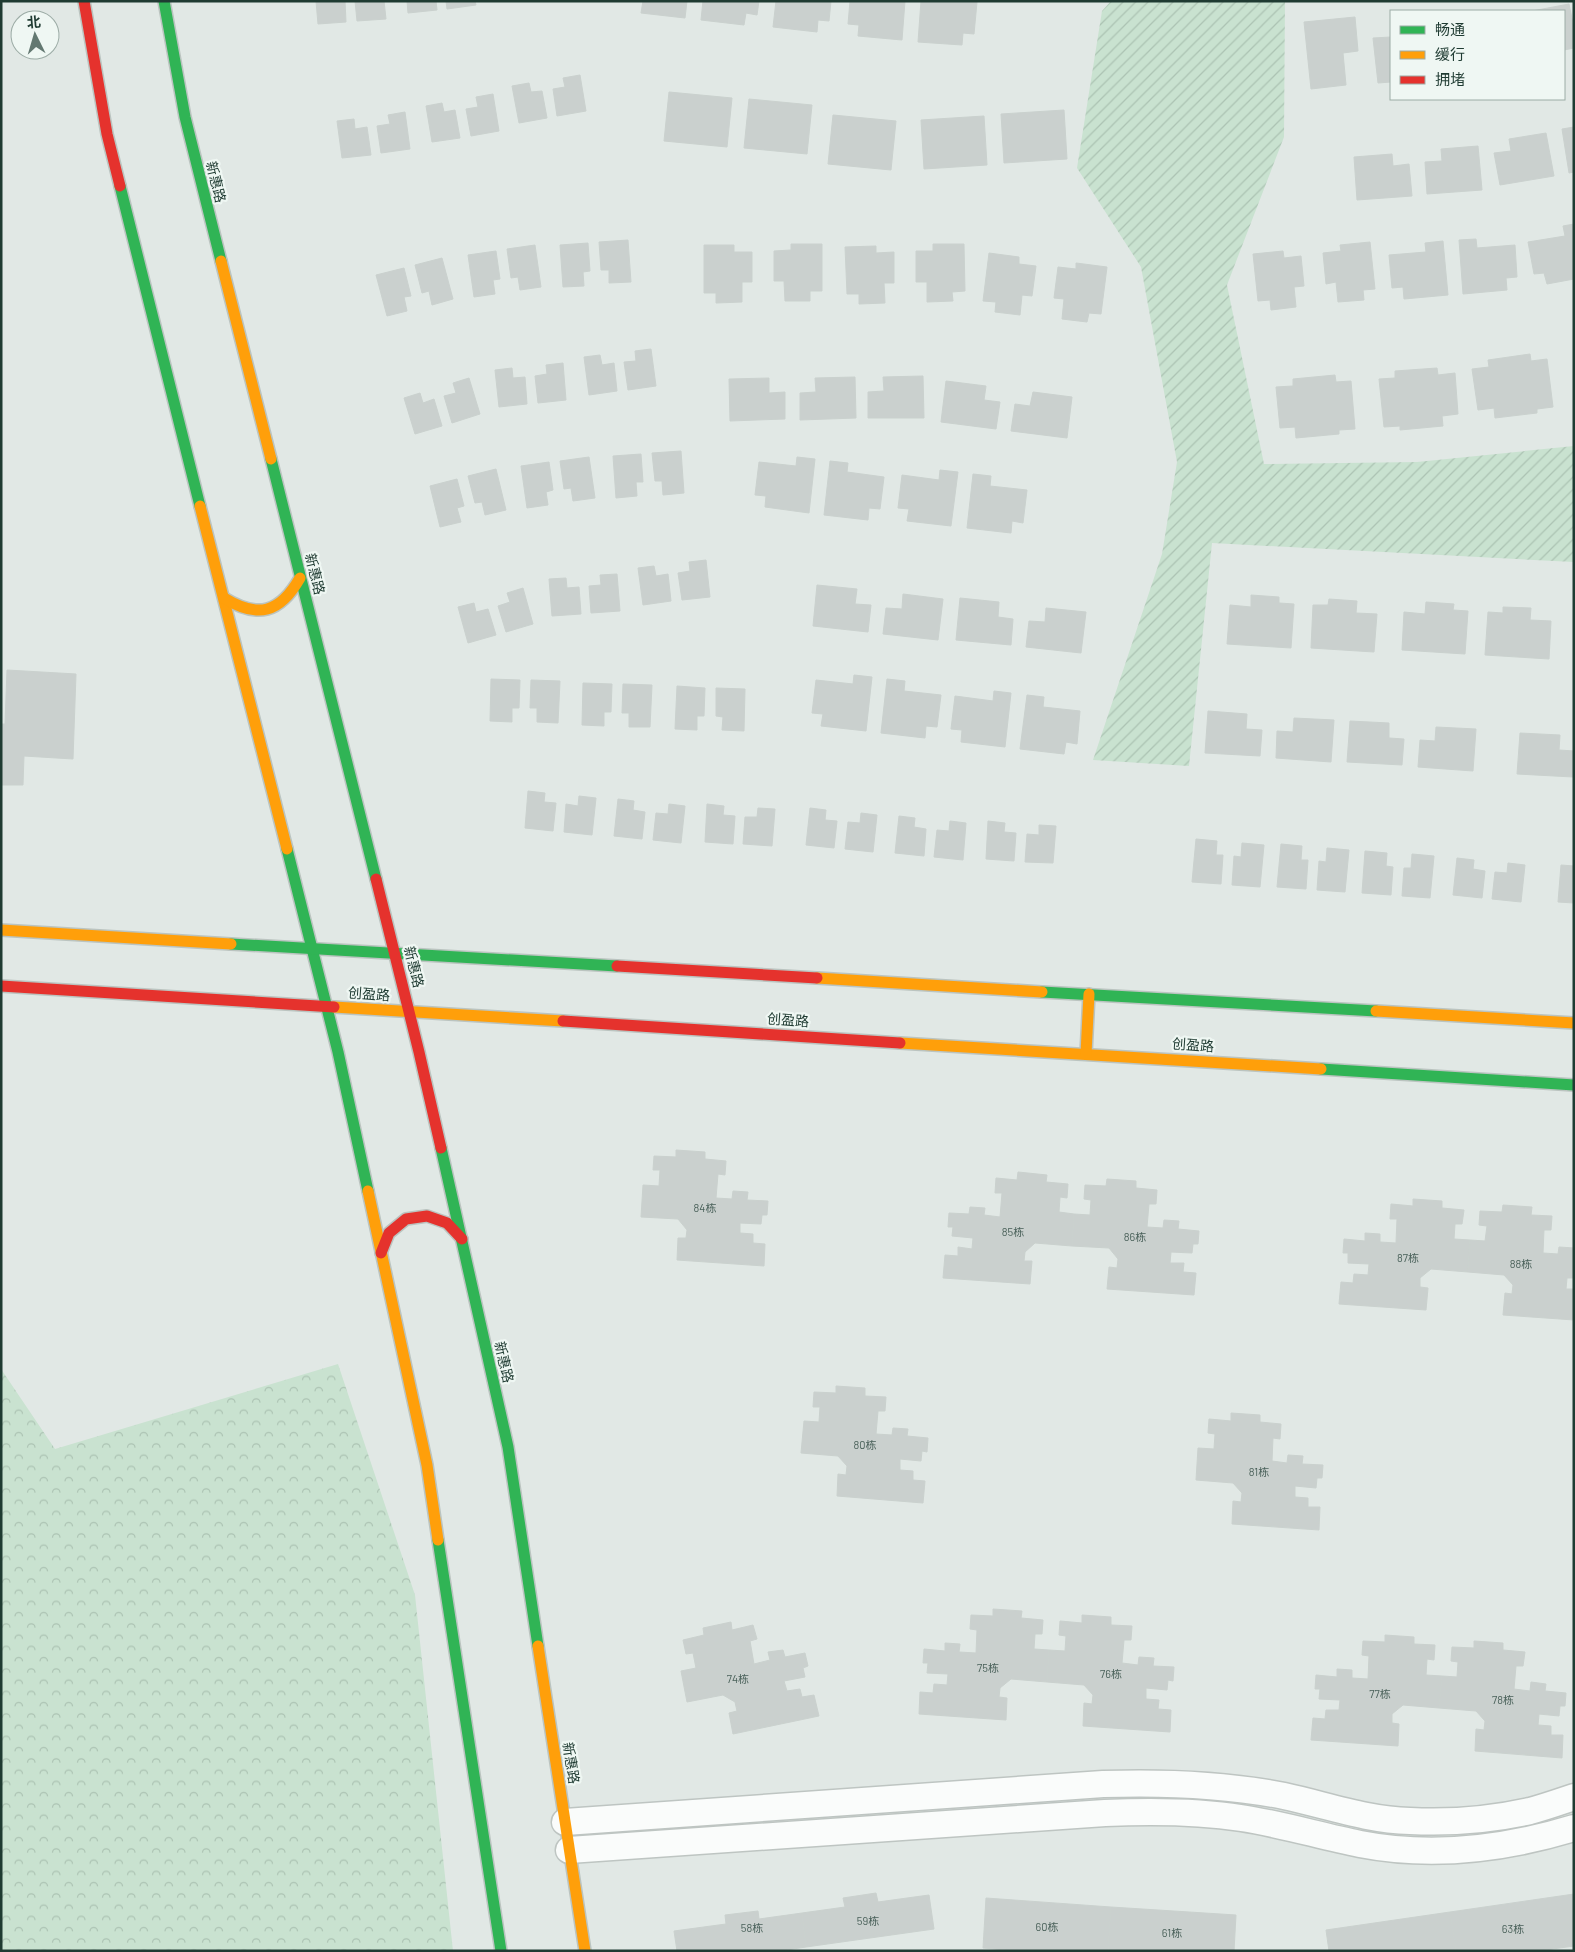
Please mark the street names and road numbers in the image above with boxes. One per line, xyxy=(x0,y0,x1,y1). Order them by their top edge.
street label: 新惠路 xyxy=(203,159,230,204)
street label: 新惠路 xyxy=(302,551,329,596)
street label: 新惠路 xyxy=(401,944,428,989)
street label: 创盈路 xyxy=(347,984,391,1003)
street label: 创盈路 xyxy=(766,1010,810,1029)
street label: 创盈路 xyxy=(1171,1035,1215,1054)
street label: 新惠路 xyxy=(491,1340,517,1384)
street label: 新惠路 xyxy=(560,1741,583,1785)

